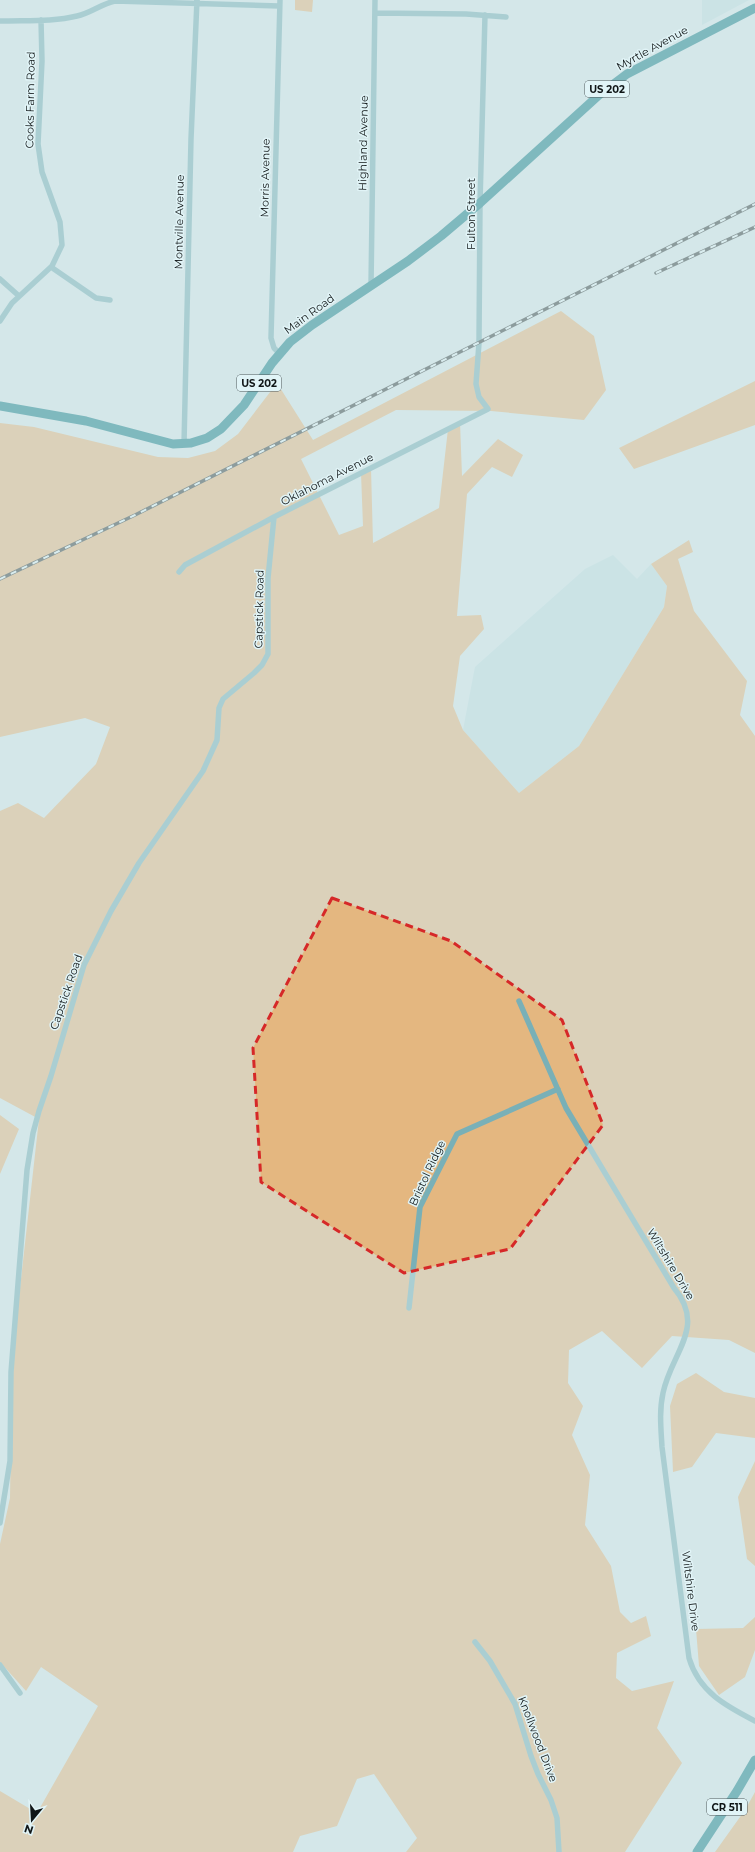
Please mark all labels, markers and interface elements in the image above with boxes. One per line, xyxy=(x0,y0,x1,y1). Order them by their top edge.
street label: Myrtle Avenue xyxy=(614,22,690,73)
street label: Cooks Farm Road xyxy=(22,51,38,149)
road number: US 202 xyxy=(585,81,629,97)
street label: Highland Avenue xyxy=(355,95,371,191)
street label: Morris Avenue xyxy=(257,138,273,218)
street label: Montville Avenue xyxy=(171,174,187,270)
street label: Fulton Street xyxy=(464,178,478,250)
street label: Main Road xyxy=(281,291,337,337)
road number: US 202 xyxy=(237,375,281,391)
street label: Oklahoma Avenue xyxy=(278,449,376,508)
street label: Capstick Road xyxy=(251,569,267,649)
street label: Capstick Road xyxy=(47,952,85,1032)
street label: Bristol Ridge xyxy=(406,1138,448,1208)
street label: Wiltshire Drive xyxy=(644,1226,698,1302)
street label: Wiltshire Drive xyxy=(679,1550,703,1632)
street label: Knollwood Drive xyxy=(515,1694,561,1784)
road number: CR 511 xyxy=(707,1799,747,1815)
north arrow xyxy=(12,1800,52,1840)
text: N xyxy=(23,1821,35,1838)

